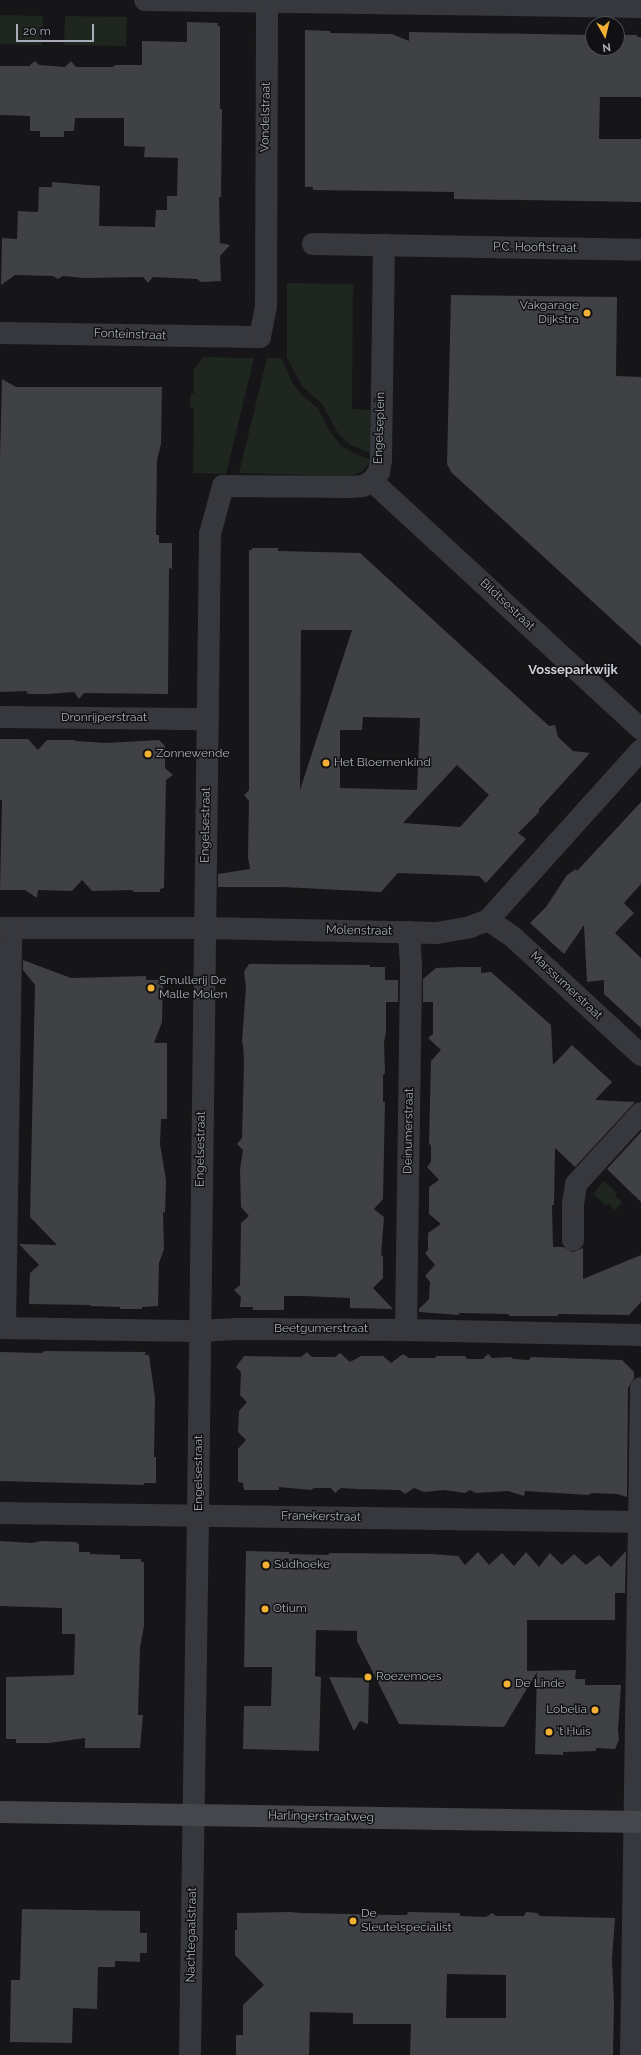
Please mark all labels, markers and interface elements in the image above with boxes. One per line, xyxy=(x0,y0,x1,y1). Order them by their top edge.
scale bar xyxy=(18,16,96,42)
north arrow xyxy=(585,16,625,56)
text: 20 m xyxy=(23,24,51,38)
text: N xyxy=(602,40,612,54)
street label: Vondelstraat xyxy=(258,82,274,152)
street label: P.C. Hooftstraat xyxy=(493,240,577,256)
place label: Vakgarage Dijkstra xyxy=(520,299,579,327)
marker: Vakgarage Dijkstra xyxy=(582,308,592,318)
street label: Fonteinstraat xyxy=(94,327,166,343)
street label: Engelseplein xyxy=(372,392,388,464)
street label: Bildtsestraat xyxy=(477,576,537,634)
district label: Vosseparkwijk xyxy=(528,662,618,678)
street label: Dronrijperstraat xyxy=(61,711,147,725)
place label: Zonnewende xyxy=(156,747,229,761)
marker: Zonnewende xyxy=(143,749,153,759)
place label: Het Bloemenkind xyxy=(334,756,431,770)
marker: Het Bloemenkind xyxy=(321,758,331,768)
street label: Engelsestraat xyxy=(198,787,214,863)
street label: Molenstraat xyxy=(326,923,392,939)
street label: Marssumerstraat xyxy=(527,949,605,1023)
place label: Smullerij De Malle Molen xyxy=(159,974,228,1002)
marker: Smullerij De Malle Molen xyxy=(146,983,156,993)
street label: Deinumerstraat xyxy=(401,1088,417,1174)
street label: Engelsestraat xyxy=(193,1111,209,1187)
street label: Beetgumerstraat xyxy=(274,1322,368,1336)
street label: Engelsestraat xyxy=(192,1435,206,1511)
street label: Franekerstraat xyxy=(281,1509,361,1525)
place label: Súdhoeke xyxy=(274,1558,330,1572)
marker: Súdhoeke xyxy=(261,1560,271,1570)
place label: Otium xyxy=(273,1602,307,1616)
marker: Otium xyxy=(260,1604,270,1614)
place label: Roezemoes xyxy=(376,1670,442,1684)
marker: Roezemoes xyxy=(363,1672,373,1682)
place label: De Linde xyxy=(515,1677,565,1691)
marker: De Linde xyxy=(502,1679,512,1689)
place label: Lobelia xyxy=(546,1703,587,1717)
marker: Lobelia xyxy=(590,1705,600,1715)
place label: 't Huis xyxy=(557,1725,591,1739)
marker: 't Huis xyxy=(544,1727,554,1737)
street label: Harlingerstraatweg xyxy=(268,1809,374,1825)
street label: Nachtegaalstraat xyxy=(184,1887,200,1983)
place label: De Sleutelspecialist xyxy=(361,1907,452,1935)
marker: De Sleutelspecialist xyxy=(348,1916,358,1926)

